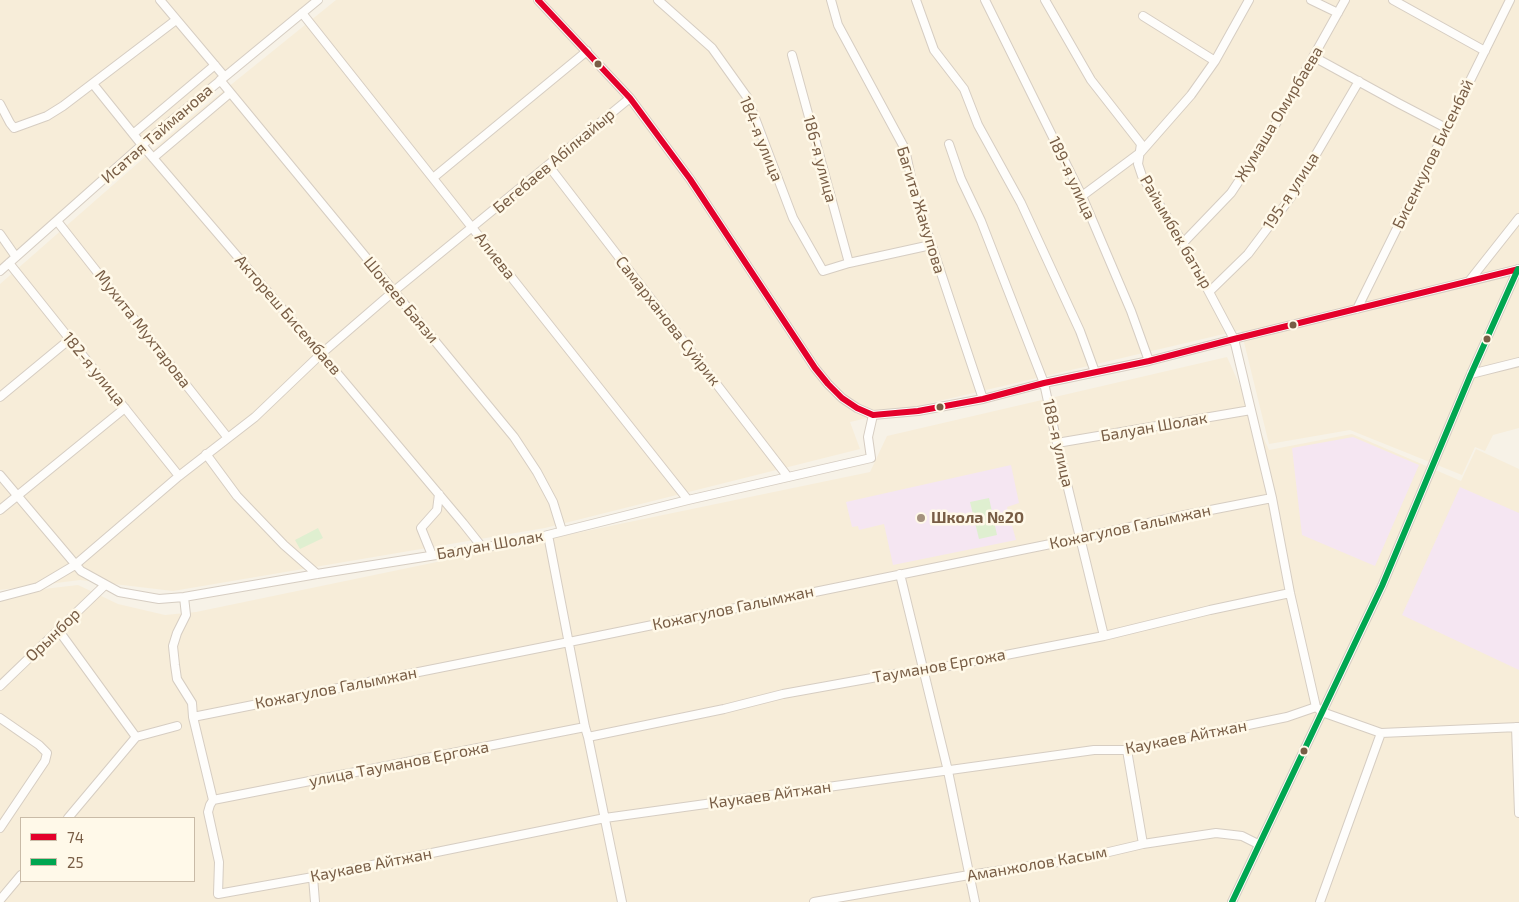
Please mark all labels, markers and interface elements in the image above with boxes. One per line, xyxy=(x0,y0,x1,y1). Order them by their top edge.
street label: Жумаша Омирбаева xyxy=(1231,43,1327,185)
unlabelled marker xyxy=(593,59,603,69)
street label: Бисенкулов Бисенбай xyxy=(1388,76,1478,232)
street label: Исатая Тайманова xyxy=(97,80,217,188)
street label: 184-я улица xyxy=(735,94,787,184)
street label: Бегебаев Абілкайыр xyxy=(489,104,619,218)
street label: 186-я улица xyxy=(799,113,841,205)
street label: 189-я улица xyxy=(1044,133,1100,223)
street label: Багита Жакупова xyxy=(893,144,949,276)
street label: 195-я улица xyxy=(1259,149,1323,233)
street label: Райымбек батыр xyxy=(1136,172,1216,292)
street label: Алиева xyxy=(471,229,519,283)
street label: Актореш Бисембаев xyxy=(231,251,345,379)
street label: Самарханова Суйрик xyxy=(611,252,725,390)
street label: Шокеев Баязи xyxy=(359,253,443,347)
street label: Мухита Мухтарова xyxy=(91,266,195,392)
unlabelled marker xyxy=(1288,320,1298,330)
street label: 182-я улица xyxy=(58,328,130,410)
unlabelled marker xyxy=(1482,334,1492,344)
street label: 188-я улица xyxy=(1039,397,1077,489)
unlabelled marker xyxy=(935,402,945,412)
street label: Балуан Шолак xyxy=(1099,408,1209,446)
street label: Кожагулов Галымжан xyxy=(1048,501,1212,553)
place label: Школа №20 xyxy=(931,508,1024,528)
marker: Школа №20 xyxy=(915,512,927,524)
street label: Балуан Шолак xyxy=(435,526,545,564)
street label: Кожагулов Галымжан xyxy=(651,582,815,634)
street label: Орынбор xyxy=(22,604,84,666)
street label: Тауманов Ергожа xyxy=(871,645,1007,687)
street label: Кожагулов Галымжан xyxy=(253,663,419,713)
street label: Каукаев Айтжан xyxy=(1124,716,1248,758)
street label: улица Тауманов Ергожа xyxy=(308,737,490,791)
unlabelled marker xyxy=(1299,746,1309,756)
street label: Каукаев Айтжан xyxy=(708,777,832,813)
legend xyxy=(20,817,195,882)
text: 74 xyxy=(67,828,84,846)
street label: Аманжолов Касым xyxy=(965,842,1109,886)
street label: Каукаев Айтжан xyxy=(309,844,433,886)
text: 25 xyxy=(67,853,83,871)

